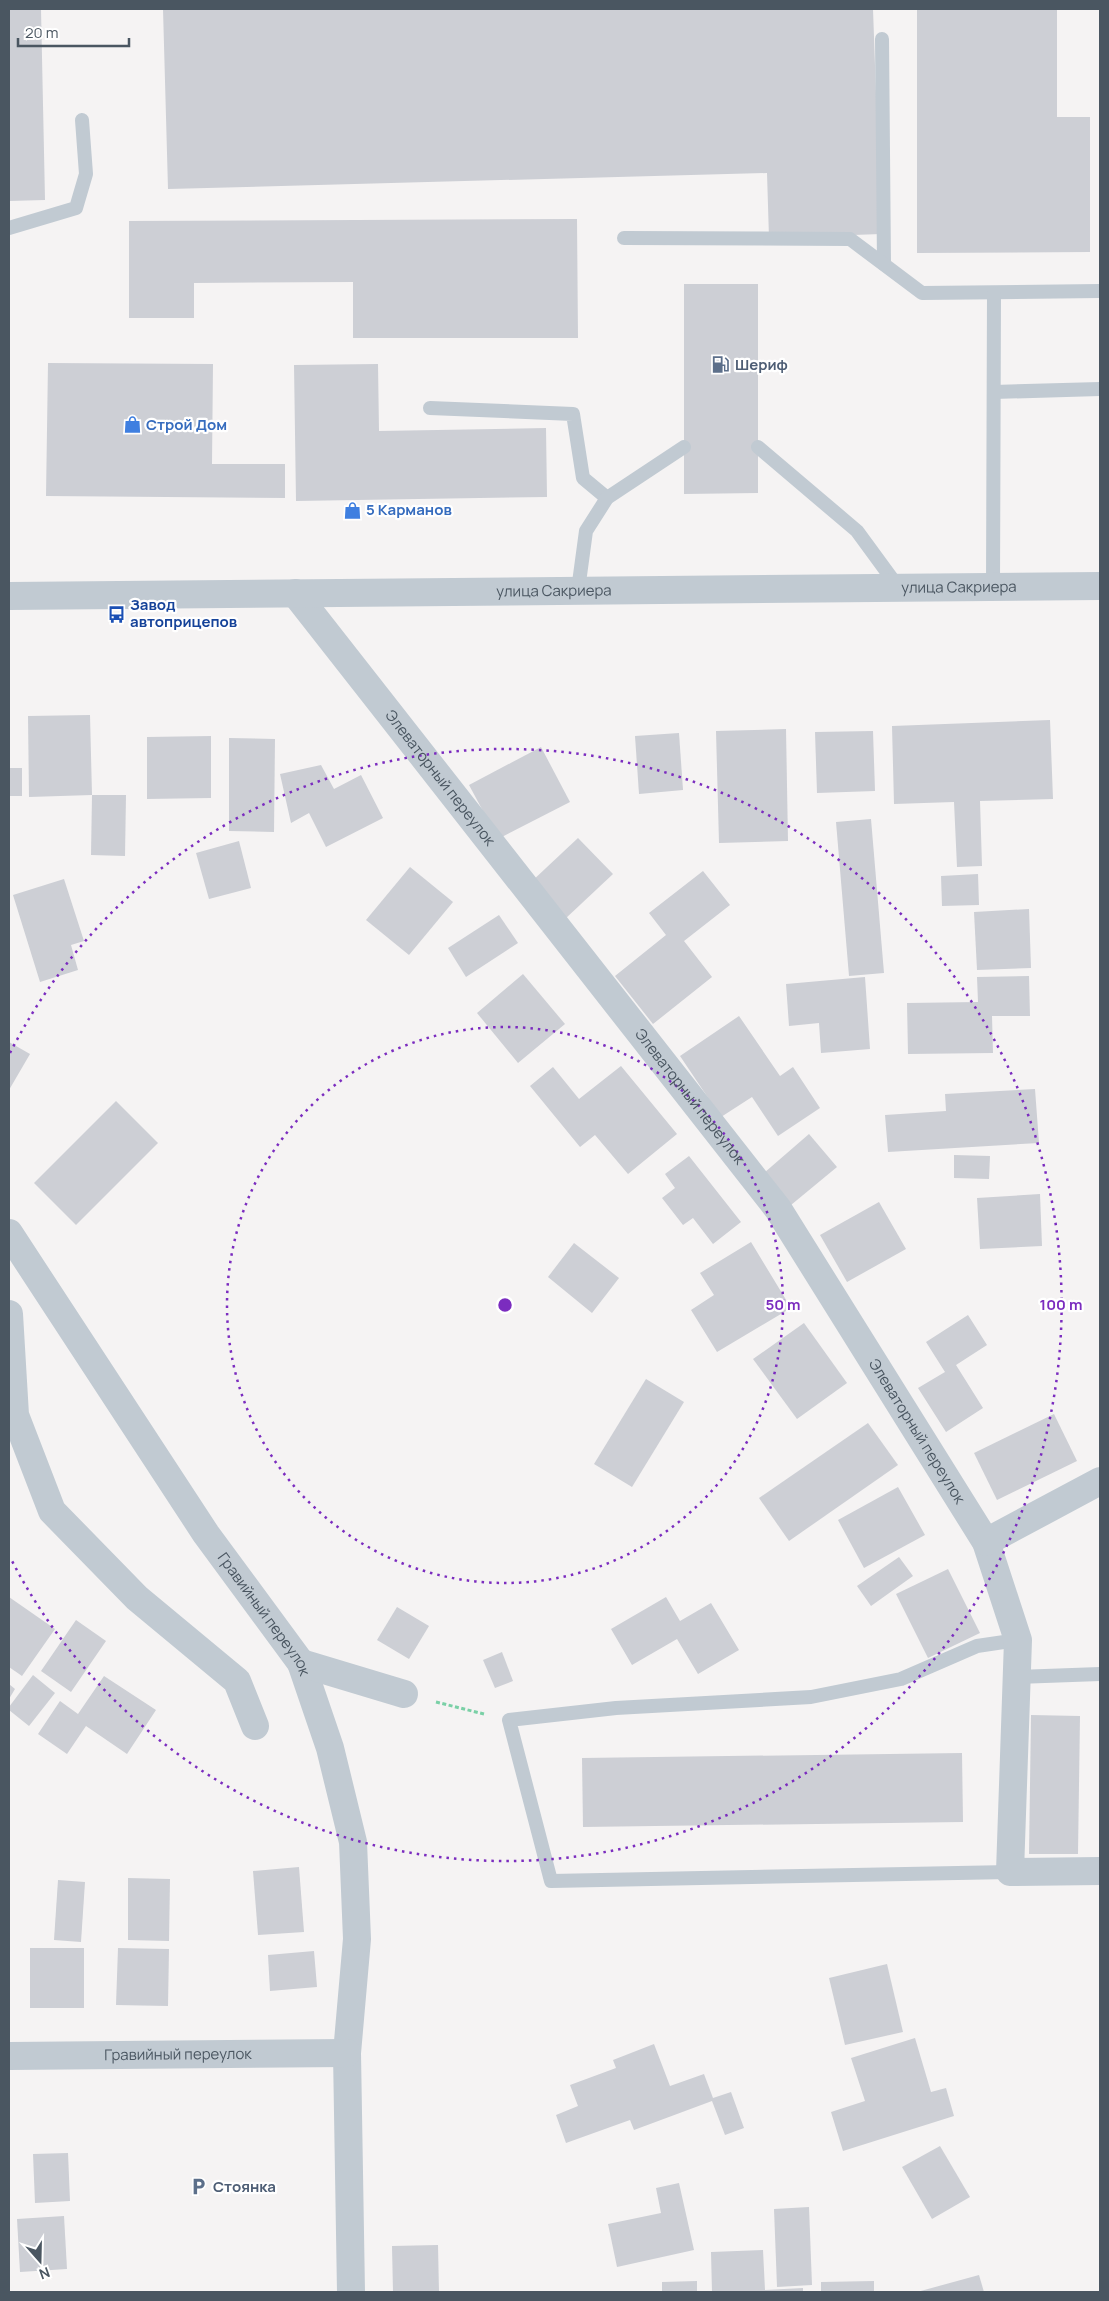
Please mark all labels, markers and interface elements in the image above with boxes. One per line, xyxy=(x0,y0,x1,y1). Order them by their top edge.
scale bar xyxy=(18,15,129,47)
text: 20 m xyxy=(25,22,58,43)
place label: Шериф xyxy=(735,354,788,375)
fuel station icon: Шериф xyxy=(711,355,731,375)
place label: Строй Дом xyxy=(146,414,227,435)
shop icon: Строй Дом xyxy=(122,415,142,435)
place label: 5 Карманов xyxy=(366,499,452,520)
shop icon: 5 Карманов xyxy=(342,500,362,520)
street label: улица Сакриера xyxy=(901,576,1017,598)
street label: улица Сакриера xyxy=(496,579,612,602)
place label: Завод автоприцепов xyxy=(130,594,237,632)
bus stop icon: Завод автоприцепов xyxy=(106,604,126,624)
street label: Элеваторный переулок xyxy=(380,705,501,850)
street label: Элеваторный переулок xyxy=(630,1024,751,1169)
text: 50 m xyxy=(765,1294,801,1315)
text: 100 m xyxy=(1040,1294,1082,1315)
centre of rings xyxy=(496,1296,514,1314)
street label: Элеваторный переулок xyxy=(864,1355,971,1508)
street label: Гравийный переулок xyxy=(213,1548,316,1679)
street label: Гравийный переулок xyxy=(104,2043,252,2065)
place label: Стоянка xyxy=(213,2176,276,2197)
parking icon: Стоянка xyxy=(189,2177,209,2197)
north arrow xyxy=(15,2236,65,2286)
text: N xyxy=(37,2263,53,2284)

